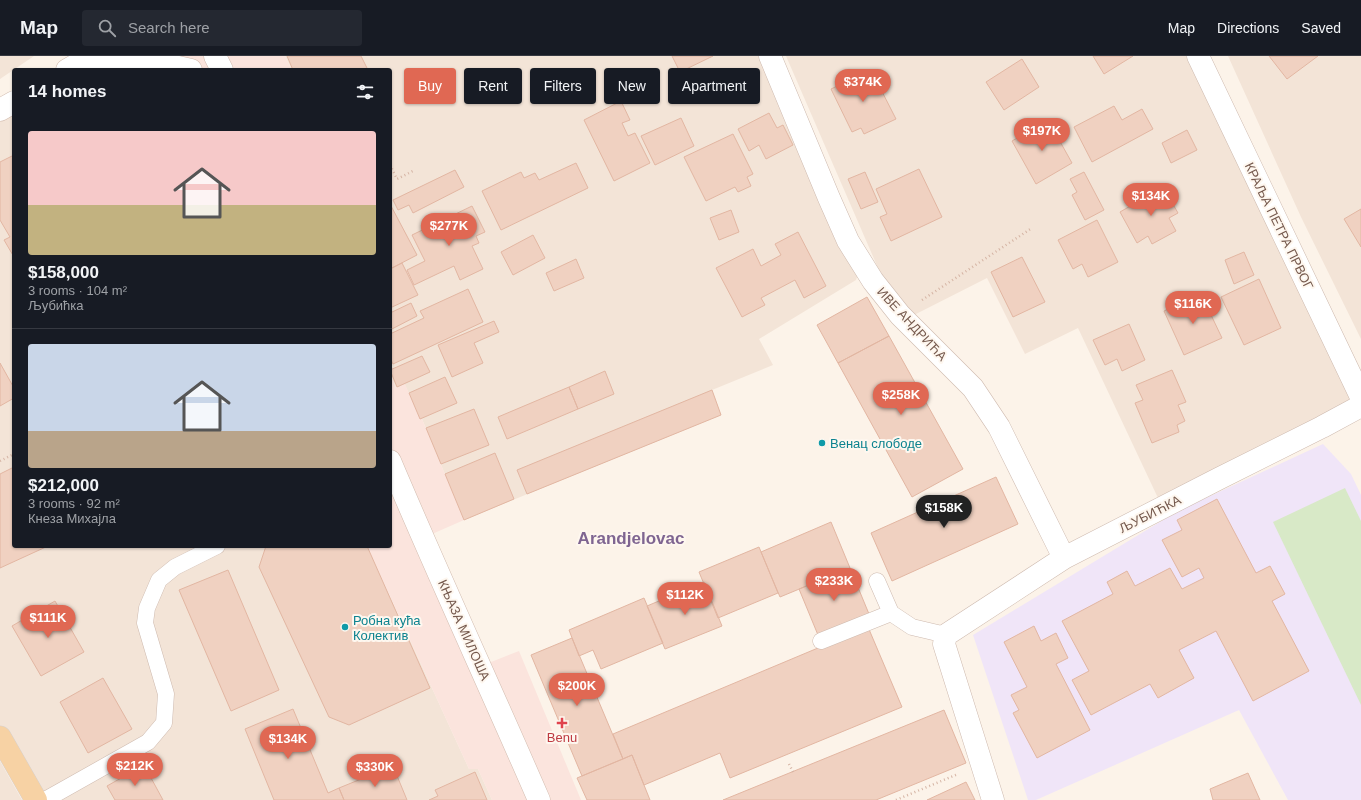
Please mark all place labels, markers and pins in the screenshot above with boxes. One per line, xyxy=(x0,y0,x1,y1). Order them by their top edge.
pin: $374K xyxy=(835,69,891,103)
pin: $197K xyxy=(1014,118,1070,152)
pin: $134K xyxy=(1123,183,1179,217)
pin: $277K xyxy=(421,213,477,247)
pin: $116K xyxy=(1165,291,1221,325)
pin: $258K xyxy=(873,382,929,416)
place label: Венац слободе xyxy=(830,436,922,451)
marker: Венац слободе xyxy=(817,438,827,448)
pin: $158K xyxy=(916,495,972,529)
pin: $233K xyxy=(806,568,862,602)
pin: $112K xyxy=(657,582,713,616)
pin: $111K xyxy=(20,605,76,639)
place label: Робна кућа Колектив xyxy=(353,613,421,643)
marker: Робна кућа Колектив xyxy=(340,622,350,632)
pin: $200K xyxy=(549,673,605,707)
marker: Benu xyxy=(557,718,567,728)
pin: $134K xyxy=(260,726,316,760)
place label: Benu xyxy=(547,730,577,745)
pin: $212K xyxy=(107,753,163,787)
pin: $330K xyxy=(347,754,403,788)

